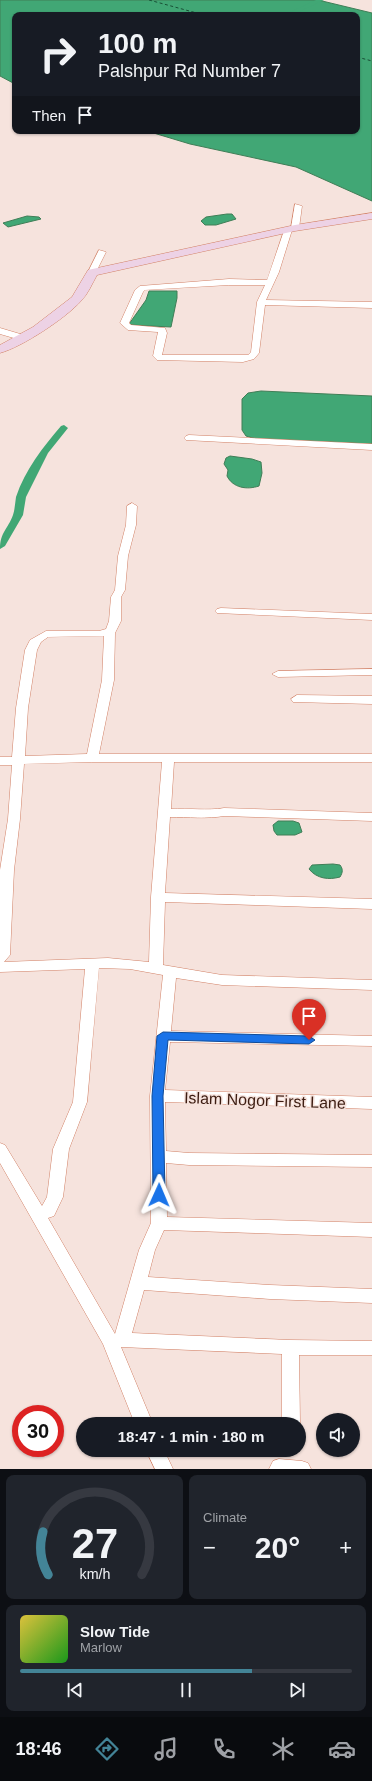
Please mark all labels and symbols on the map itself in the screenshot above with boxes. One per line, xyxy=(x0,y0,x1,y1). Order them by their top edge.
pin xyxy=(292,999,326,1040)
street label: Islam Nogor First Lane xyxy=(184,1089,346,1112)
position arrow xyxy=(138,1174,180,1216)
speed limit sign: 30 xyxy=(12,1405,64,1457)

